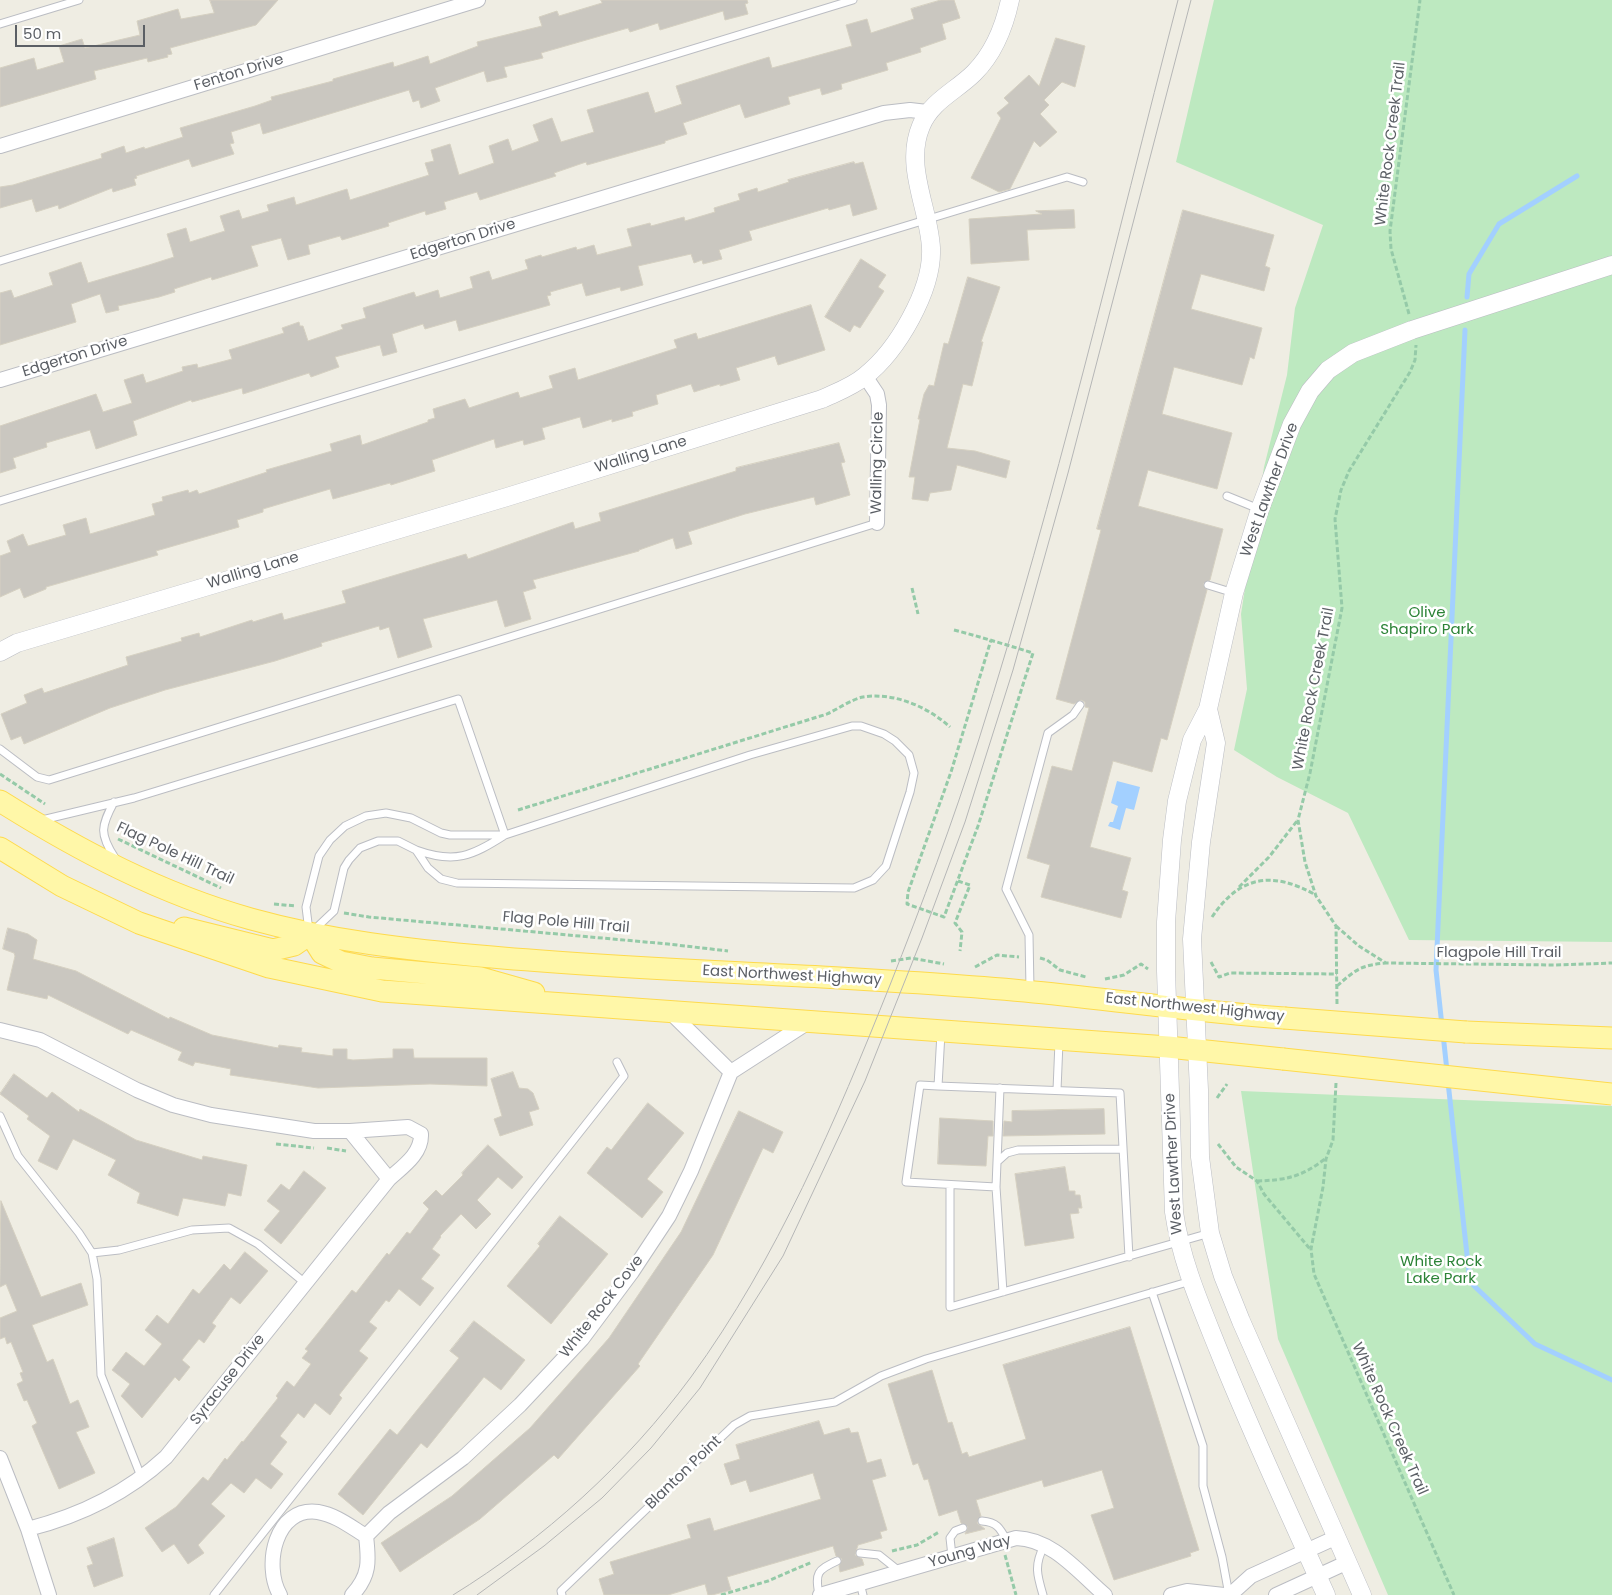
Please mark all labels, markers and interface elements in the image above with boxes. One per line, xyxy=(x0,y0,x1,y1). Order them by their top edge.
scale bar xyxy=(18,15,148,47)
text: 50 m xyxy=(23,23,61,44)
street label: Fenton Drive xyxy=(192,51,286,95)
street label: White Rock Creek Trail xyxy=(1372,61,1410,227)
street label: Edgerton Drive xyxy=(408,215,518,265)
street label: Edgerton Drive xyxy=(20,332,130,382)
street label: Walling Circle xyxy=(868,412,888,514)
street label: West Lawther Drive xyxy=(1237,420,1303,560)
street label: Walling Lane xyxy=(593,432,689,478)
street label: Walling Lane xyxy=(205,548,301,594)
park label: Olive Shapiro Park xyxy=(1380,604,1474,639)
street label: White Rock Creek Trail xyxy=(1289,606,1339,772)
street label: Flag Pole Hill Trail xyxy=(113,819,237,889)
street label: Flag Pole Hill Trail xyxy=(502,908,630,938)
street label: Flagpole Hill Trail xyxy=(1437,944,1561,962)
street label: East Northwest Highway xyxy=(702,962,882,990)
street label: East Northwest Highway xyxy=(1105,990,1285,1026)
street label: West Lawther Drive xyxy=(1161,1093,1187,1235)
street label: White Rock Cove xyxy=(556,1252,648,1362)
park label: White Rock Lake Park xyxy=(1400,1253,1482,1288)
street label: Syracuse Drive xyxy=(187,1331,269,1429)
street label: White Rock Creek Trail xyxy=(1347,1340,1431,1498)
street label: Blanton Point xyxy=(642,1432,726,1514)
street label: Young Way xyxy=(927,1532,1013,1572)

